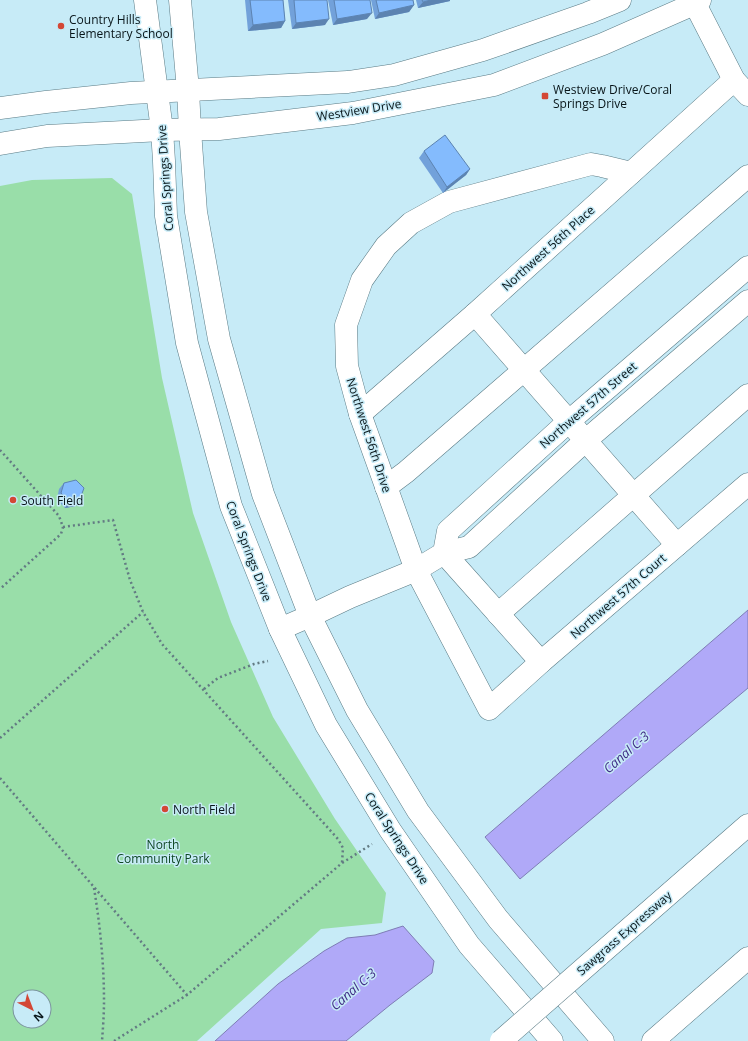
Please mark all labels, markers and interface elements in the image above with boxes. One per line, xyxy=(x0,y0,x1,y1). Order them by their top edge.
place label: Country Hills Elementary School xyxy=(69,11,173,42)
marker: Country Hills Elementary School xyxy=(56,21,66,31)
place label: Westview Drive/Coral Springs Drive xyxy=(553,81,672,112)
marker: Westview Drive/Coral Springs Drive xyxy=(540,91,550,101)
street label: Westview Drive xyxy=(316,95,403,125)
street label: Coral Springs Drive xyxy=(153,124,177,232)
street label: Northwest 56th Place xyxy=(498,201,598,294)
street label: Northwest 57th Street xyxy=(536,358,640,452)
street label: Northwest 56th Drive xyxy=(342,375,396,495)
place label: South Field xyxy=(21,492,83,509)
marker: South Field xyxy=(8,495,18,505)
street label: Coral Springs Drive xyxy=(222,498,276,604)
street label: Northwest 57th Court xyxy=(566,550,670,642)
water label: Canal C-3 xyxy=(599,727,653,777)
street label: Coral Springs Drive xyxy=(361,789,433,887)
place label: North Field xyxy=(173,801,235,818)
marker: North Field xyxy=(160,804,170,814)
park label: North Community Park xyxy=(116,836,210,867)
street label: Sawgrass Expressway xyxy=(573,886,676,979)
water label: Canal C-3 xyxy=(326,964,380,1014)
north arrow xyxy=(12,989,52,1029)
text: N xyxy=(31,1008,47,1025)

